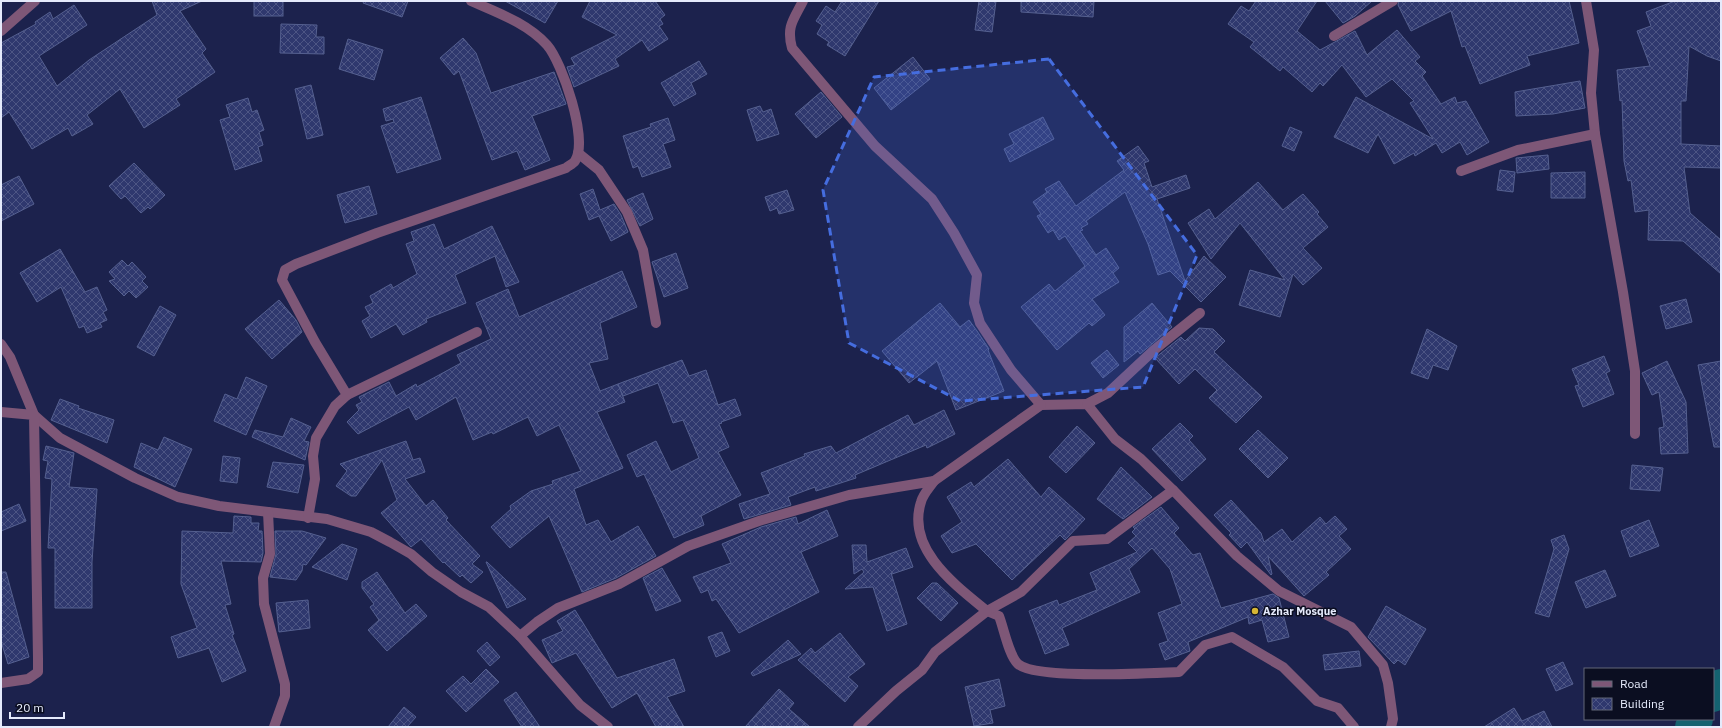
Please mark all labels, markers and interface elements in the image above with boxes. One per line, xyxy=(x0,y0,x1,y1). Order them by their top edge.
place label: Azhar Mosque xyxy=(1263,604,1336,618)
marker: Azhar Mosque xyxy=(1250,606,1260,616)
legend xyxy=(1584,668,1714,720)
text: Road xyxy=(1620,676,1648,691)
scale bar xyxy=(10,694,64,720)
text: Building xyxy=(1620,696,1665,711)
text: 20 m xyxy=(16,700,44,715)

